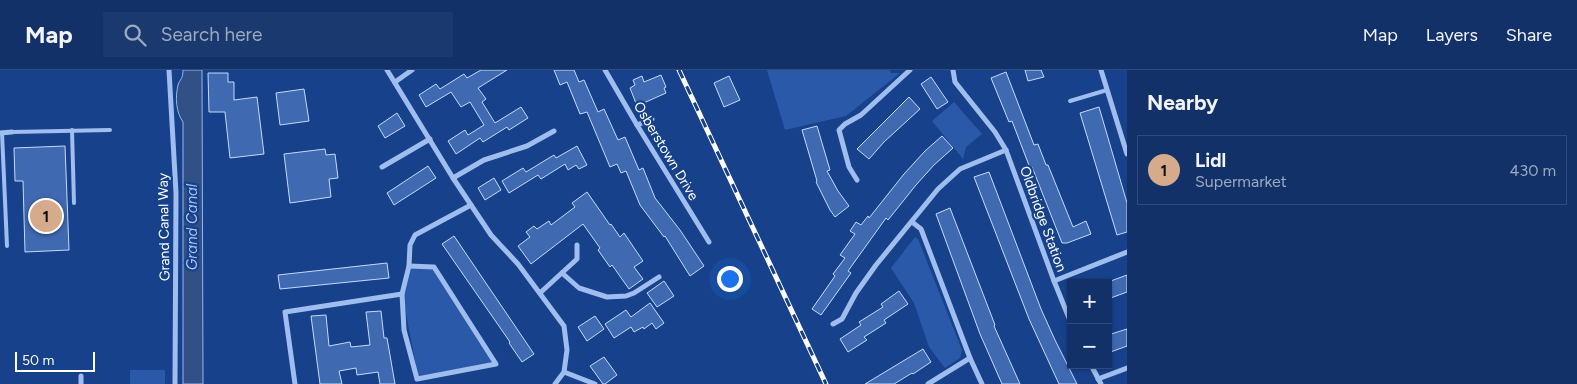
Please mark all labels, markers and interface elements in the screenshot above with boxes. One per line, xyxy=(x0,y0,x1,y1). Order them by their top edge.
search box xyxy=(103,12,453,57)
text: Map xyxy=(25,20,73,49)
icon: search xyxy=(121,21,149,49)
text: Search here xyxy=(161,23,262,46)
text: Map xyxy=(1363,24,1398,46)
text: Layers xyxy=(1426,24,1478,46)
text: Share xyxy=(1506,24,1552,46)
text: Nearby xyxy=(1147,90,1218,115)
street label: Osberstown Drive xyxy=(630,98,702,204)
text: Lidl xyxy=(1195,149,1226,172)
text: 1 xyxy=(1161,161,1167,180)
text: 430 m xyxy=(1510,161,1556,180)
street label: Oldbridge Station xyxy=(1016,164,1070,274)
street label: Grand Canal Way xyxy=(155,172,173,281)
text: Supermarket xyxy=(1195,172,1287,191)
water label: Grand Canal xyxy=(183,183,201,270)
pin: 1 xyxy=(30,197,62,235)
your location xyxy=(717,266,743,292)
map controls xyxy=(1067,279,1112,369)
button: + xyxy=(1067,279,1112,324)
button: − xyxy=(1067,324,1112,369)
scale bar xyxy=(15,349,95,372)
text: 50 m xyxy=(22,352,54,369)

